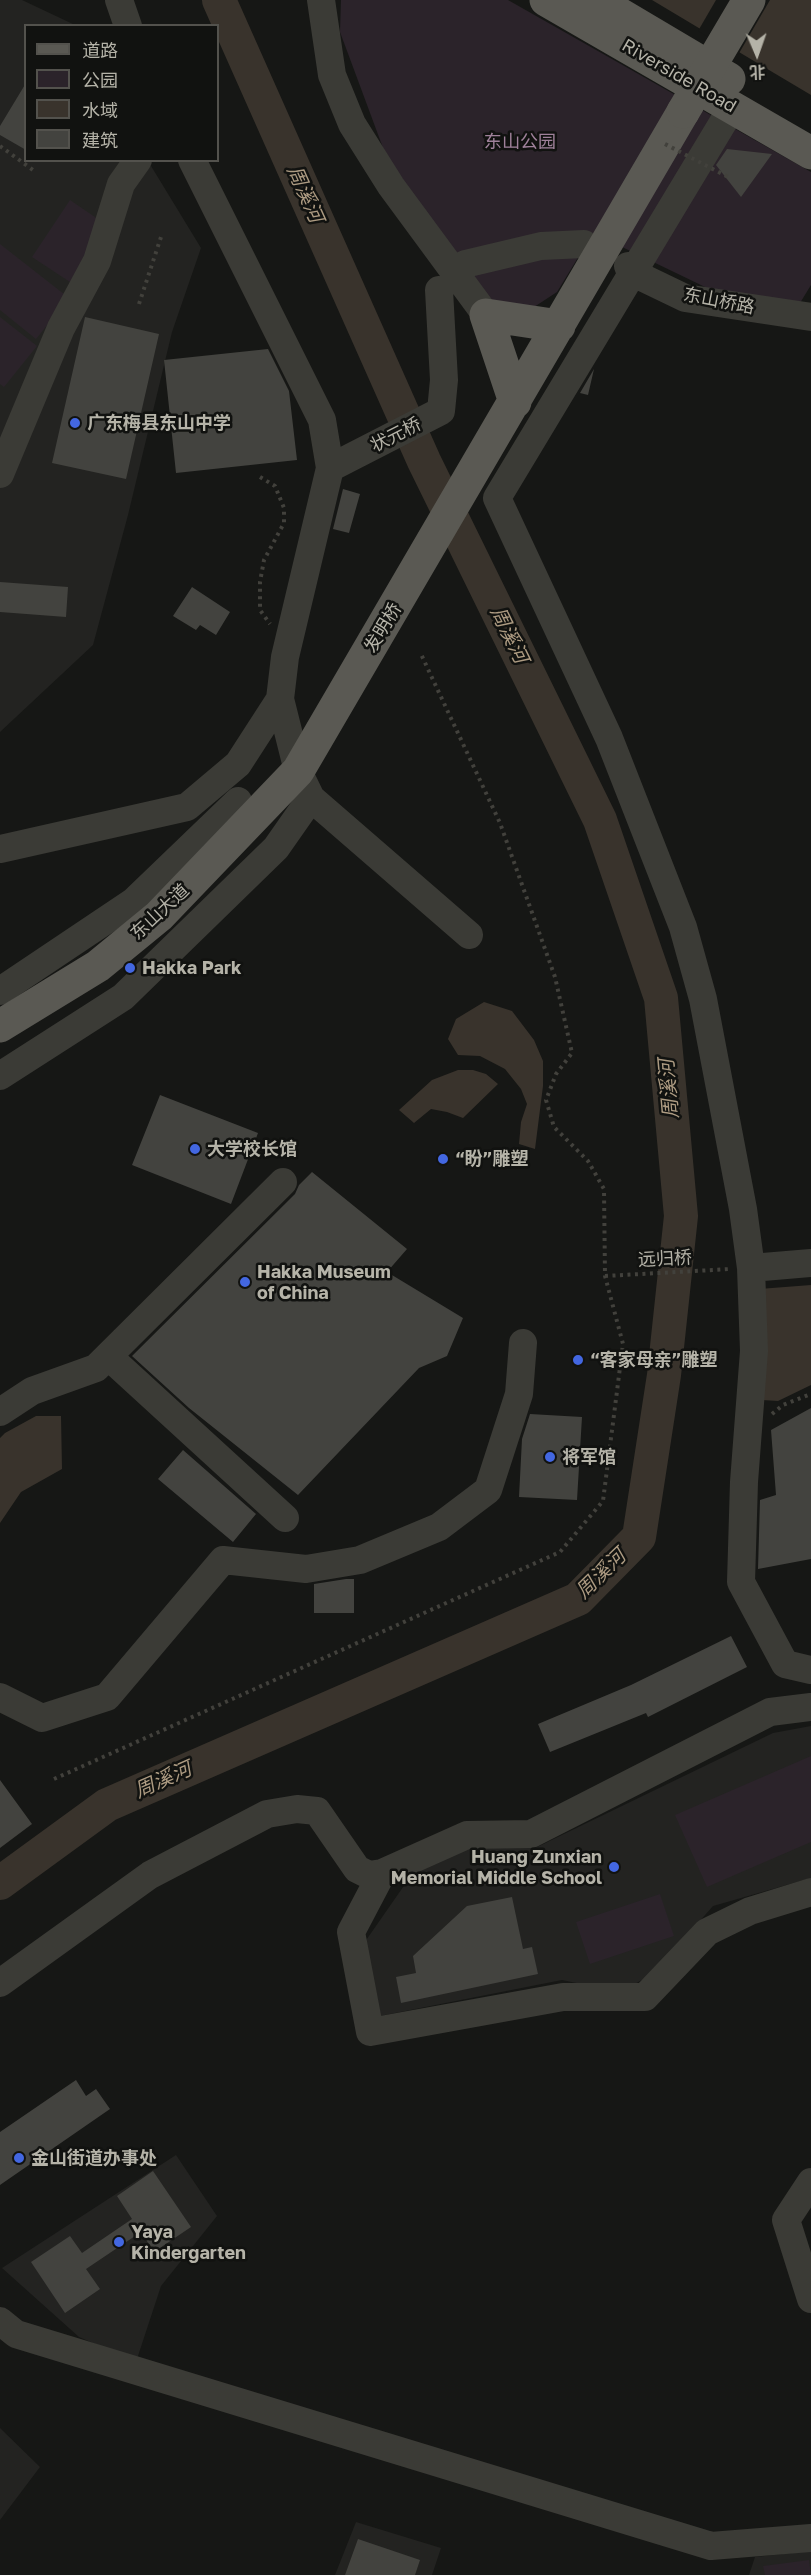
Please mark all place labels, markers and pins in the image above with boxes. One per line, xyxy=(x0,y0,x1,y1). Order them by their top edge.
place label: 广东梅县东山中学 xyxy=(87,412,231,434)
marker: 广东梅县东山中学 xyxy=(68,416,82,430)
place label: Hakka Park xyxy=(142,957,241,979)
marker: Hakka Park xyxy=(123,961,137,975)
place label: 大学校长馆 xyxy=(207,1138,297,1160)
marker: 大学校长馆 xyxy=(188,1142,202,1156)
place label: “盼”雕塑 xyxy=(455,1148,528,1170)
marker: “盼”雕塑 xyxy=(436,1152,450,1166)
place label: Hakka Museum of China xyxy=(257,1261,391,1304)
marker: Hakka Museum of China xyxy=(238,1275,252,1289)
place label: “客家母亲”雕塑 xyxy=(590,1349,717,1371)
marker: “客家母亲”雕塑 xyxy=(571,1353,585,1367)
place label: 将军馆 xyxy=(562,1446,616,1468)
marker: 将军馆 xyxy=(543,1450,557,1464)
place label: Huang Zunxian Memorial Middle School xyxy=(391,1846,602,1888)
marker: Huang Zunxian Memorial Middle School xyxy=(607,1860,621,1874)
place label: 金山街道办事处 xyxy=(31,2147,157,2169)
marker: 金山街道办事处 xyxy=(12,2151,26,2165)
place label: Yaya Kindergarten xyxy=(131,2221,246,2264)
marker: Yaya Kindergarten xyxy=(112,2235,126,2249)

